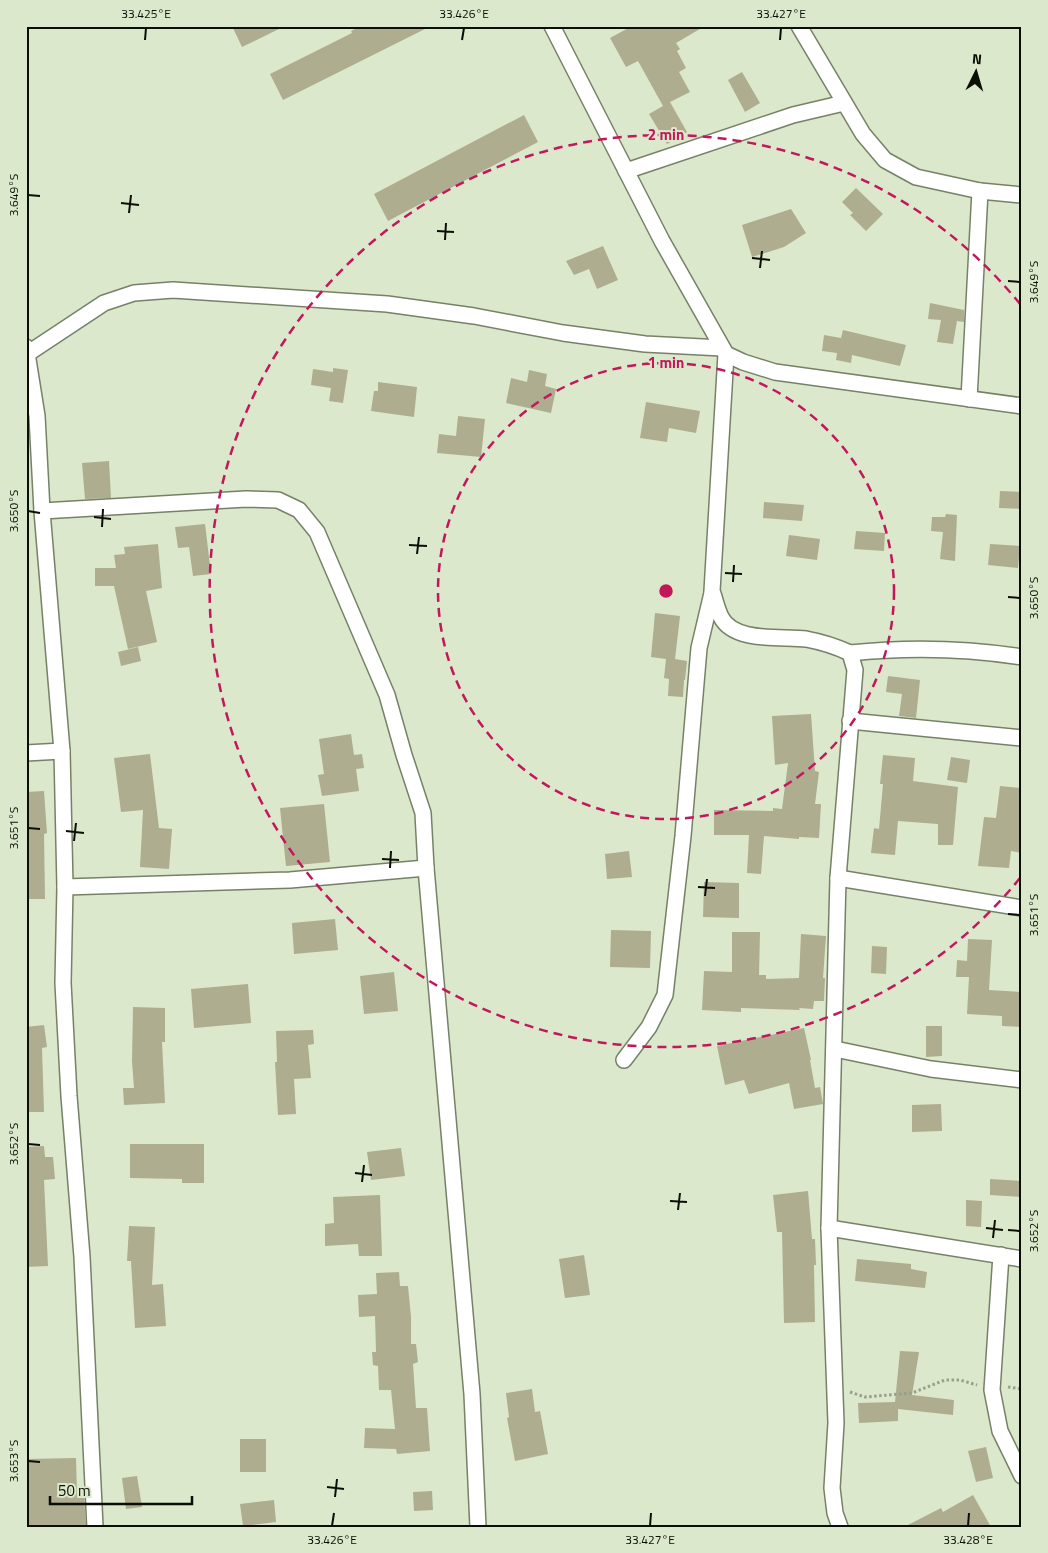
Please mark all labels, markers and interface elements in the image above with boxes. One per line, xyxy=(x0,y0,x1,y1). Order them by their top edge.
text: 33.425°E xyxy=(121,4,171,23)
text: 33.426°E xyxy=(439,4,489,23)
text: 33.427°E xyxy=(756,4,806,23)
north arrow xyxy=(950,48,1000,98)
text: N xyxy=(971,48,983,69)
text: 2 min xyxy=(648,123,684,146)
text: 3.649°S xyxy=(4,174,23,216)
text: 3.649°S xyxy=(1024,261,1043,303)
text: 1 min xyxy=(648,351,684,374)
text: 3.650°S xyxy=(4,490,23,532)
text: 3.650°S xyxy=(1024,577,1043,619)
centre of rings xyxy=(657,582,675,600)
text: 3.651°S xyxy=(4,807,23,849)
text: 3.651°S xyxy=(1024,894,1043,936)
text: 3.652°S xyxy=(4,1123,23,1165)
text: 3.652°S xyxy=(1024,1210,1043,1252)
text: 3.653°S xyxy=(4,1440,23,1482)
scale bar xyxy=(50,1473,192,1505)
text: 50 m xyxy=(58,1479,91,1502)
text: 33.426°E xyxy=(307,1530,357,1549)
text: 33.427°E xyxy=(625,1530,675,1549)
text: 33.428°E xyxy=(943,1530,993,1549)

